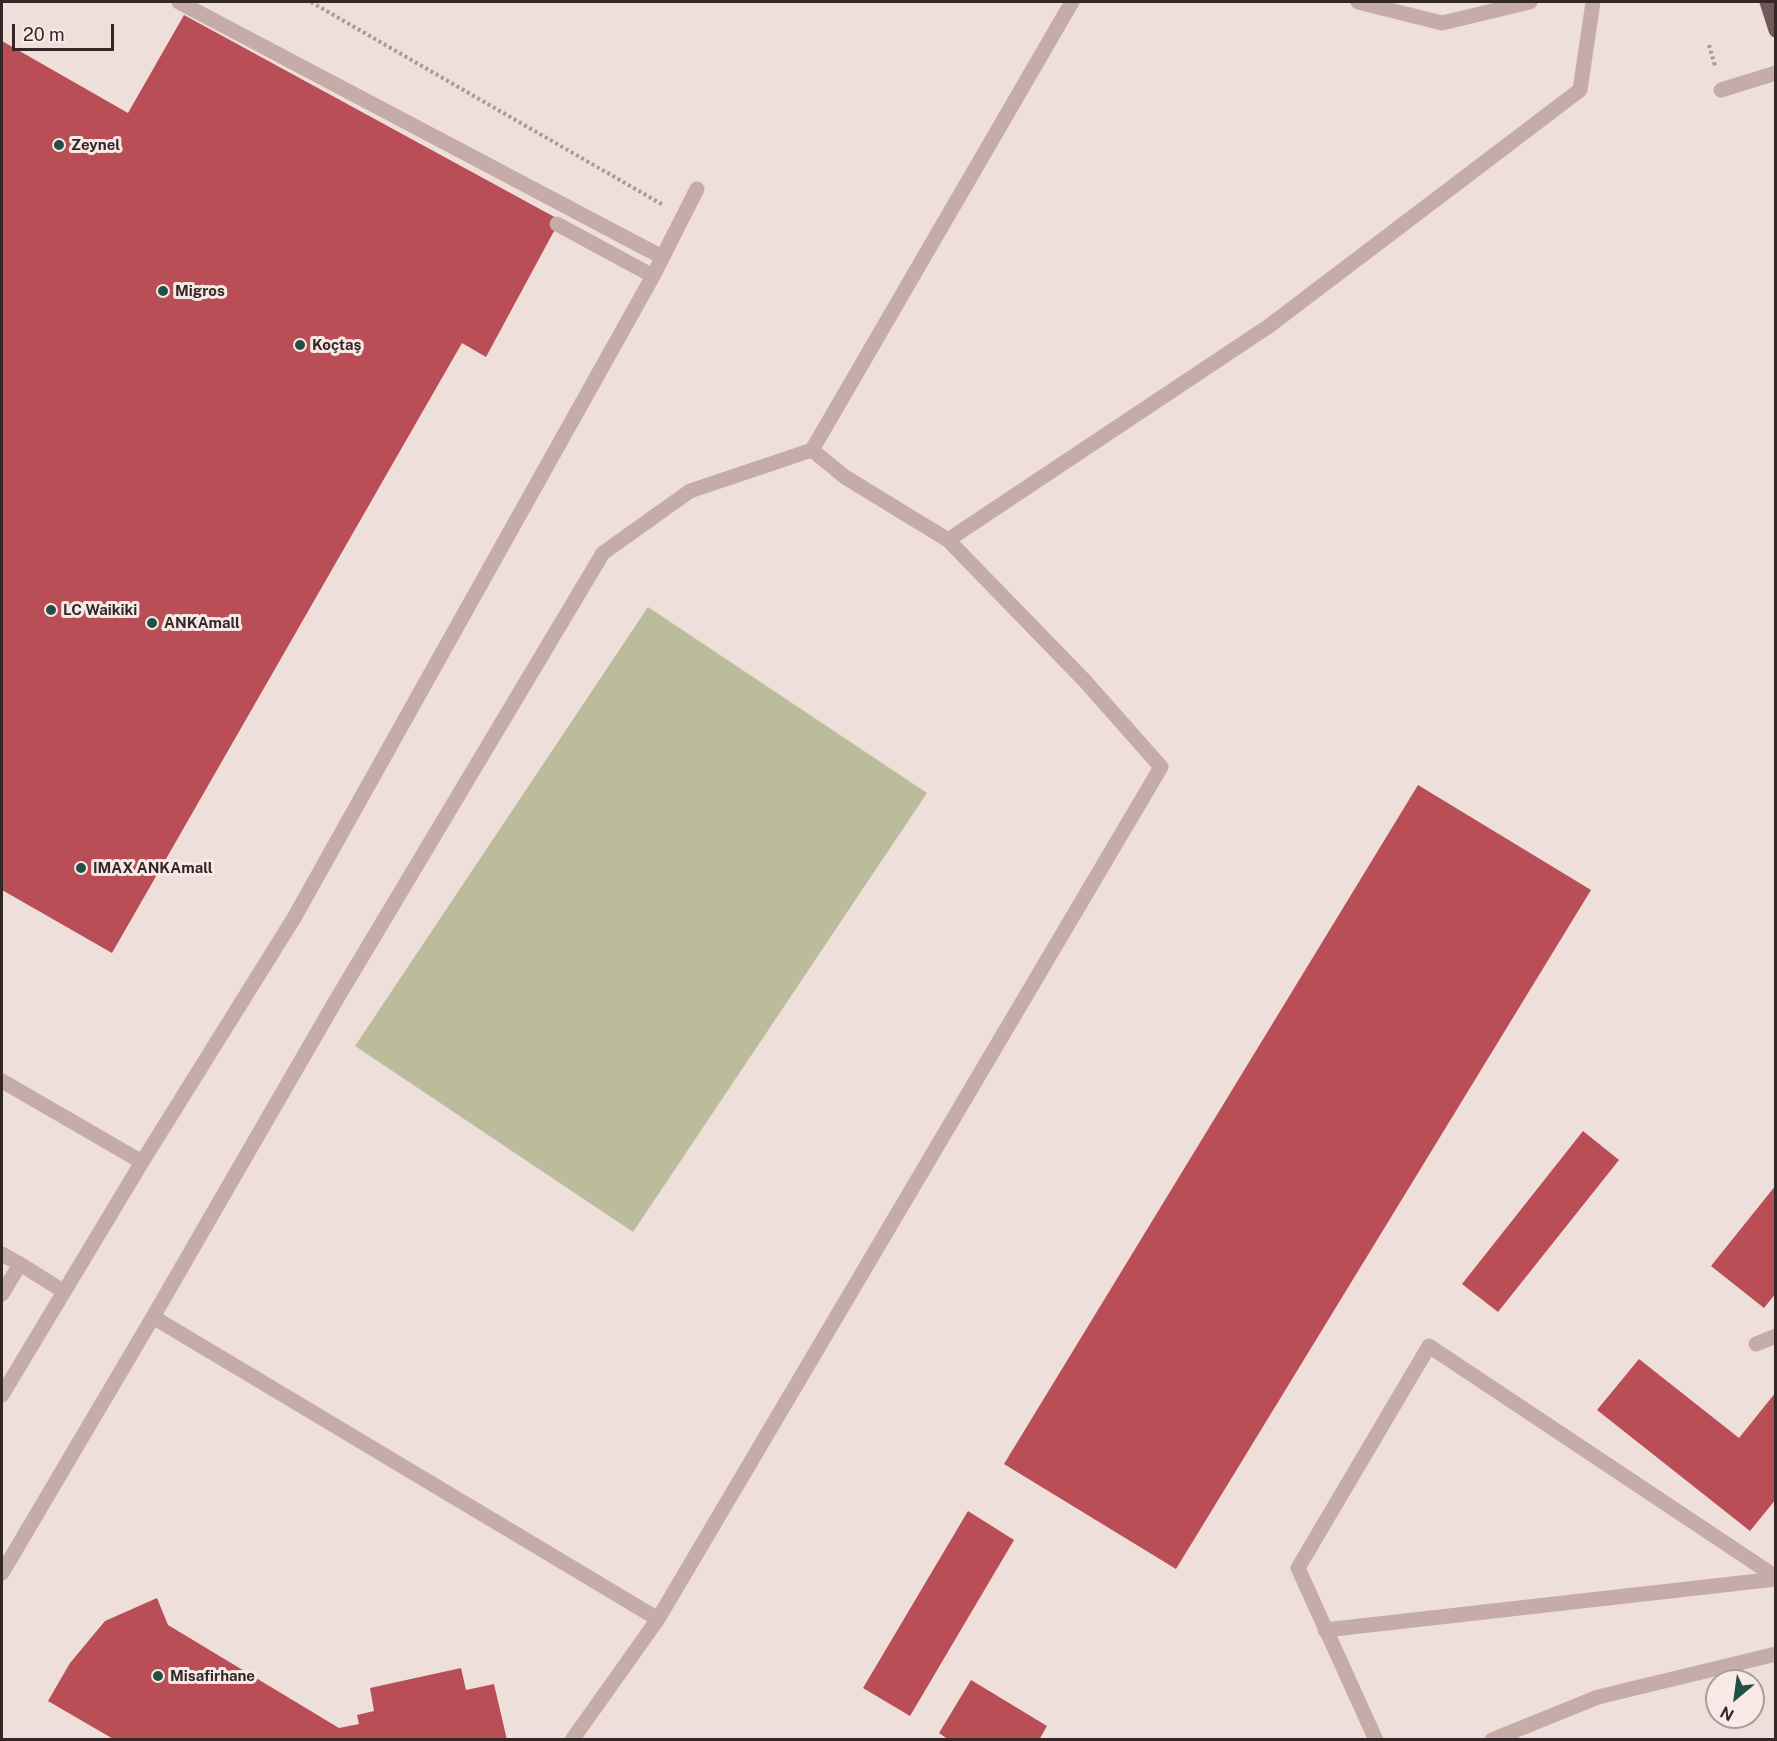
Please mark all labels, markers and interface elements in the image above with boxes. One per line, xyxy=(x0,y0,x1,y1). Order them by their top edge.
scale bar xyxy=(15,12,117,50)
text: 20 m xyxy=(23,24,65,45)
place label: Zeynel xyxy=(71,136,120,154)
marker: Zeynel xyxy=(52,138,66,152)
place label: Migros xyxy=(175,282,225,300)
marker: Migros xyxy=(156,284,170,298)
place label: Koçtaş xyxy=(312,336,361,354)
marker: Koçtaş xyxy=(293,338,307,352)
place label: LC Waikiki xyxy=(63,601,137,619)
marker: LC Waikiki xyxy=(44,603,58,617)
place label: ANKAmall xyxy=(164,614,240,632)
marker: ANKAmall xyxy=(145,616,159,630)
place label: IMAX ANKAmall xyxy=(93,859,213,877)
marker: IMAX ANKAmall xyxy=(74,861,88,875)
place label: Misafirhane xyxy=(170,1667,255,1685)
marker: Misafirhane xyxy=(151,1669,165,1683)
north arrow xyxy=(1705,1669,1765,1729)
text: N xyxy=(1717,1702,1737,1725)

